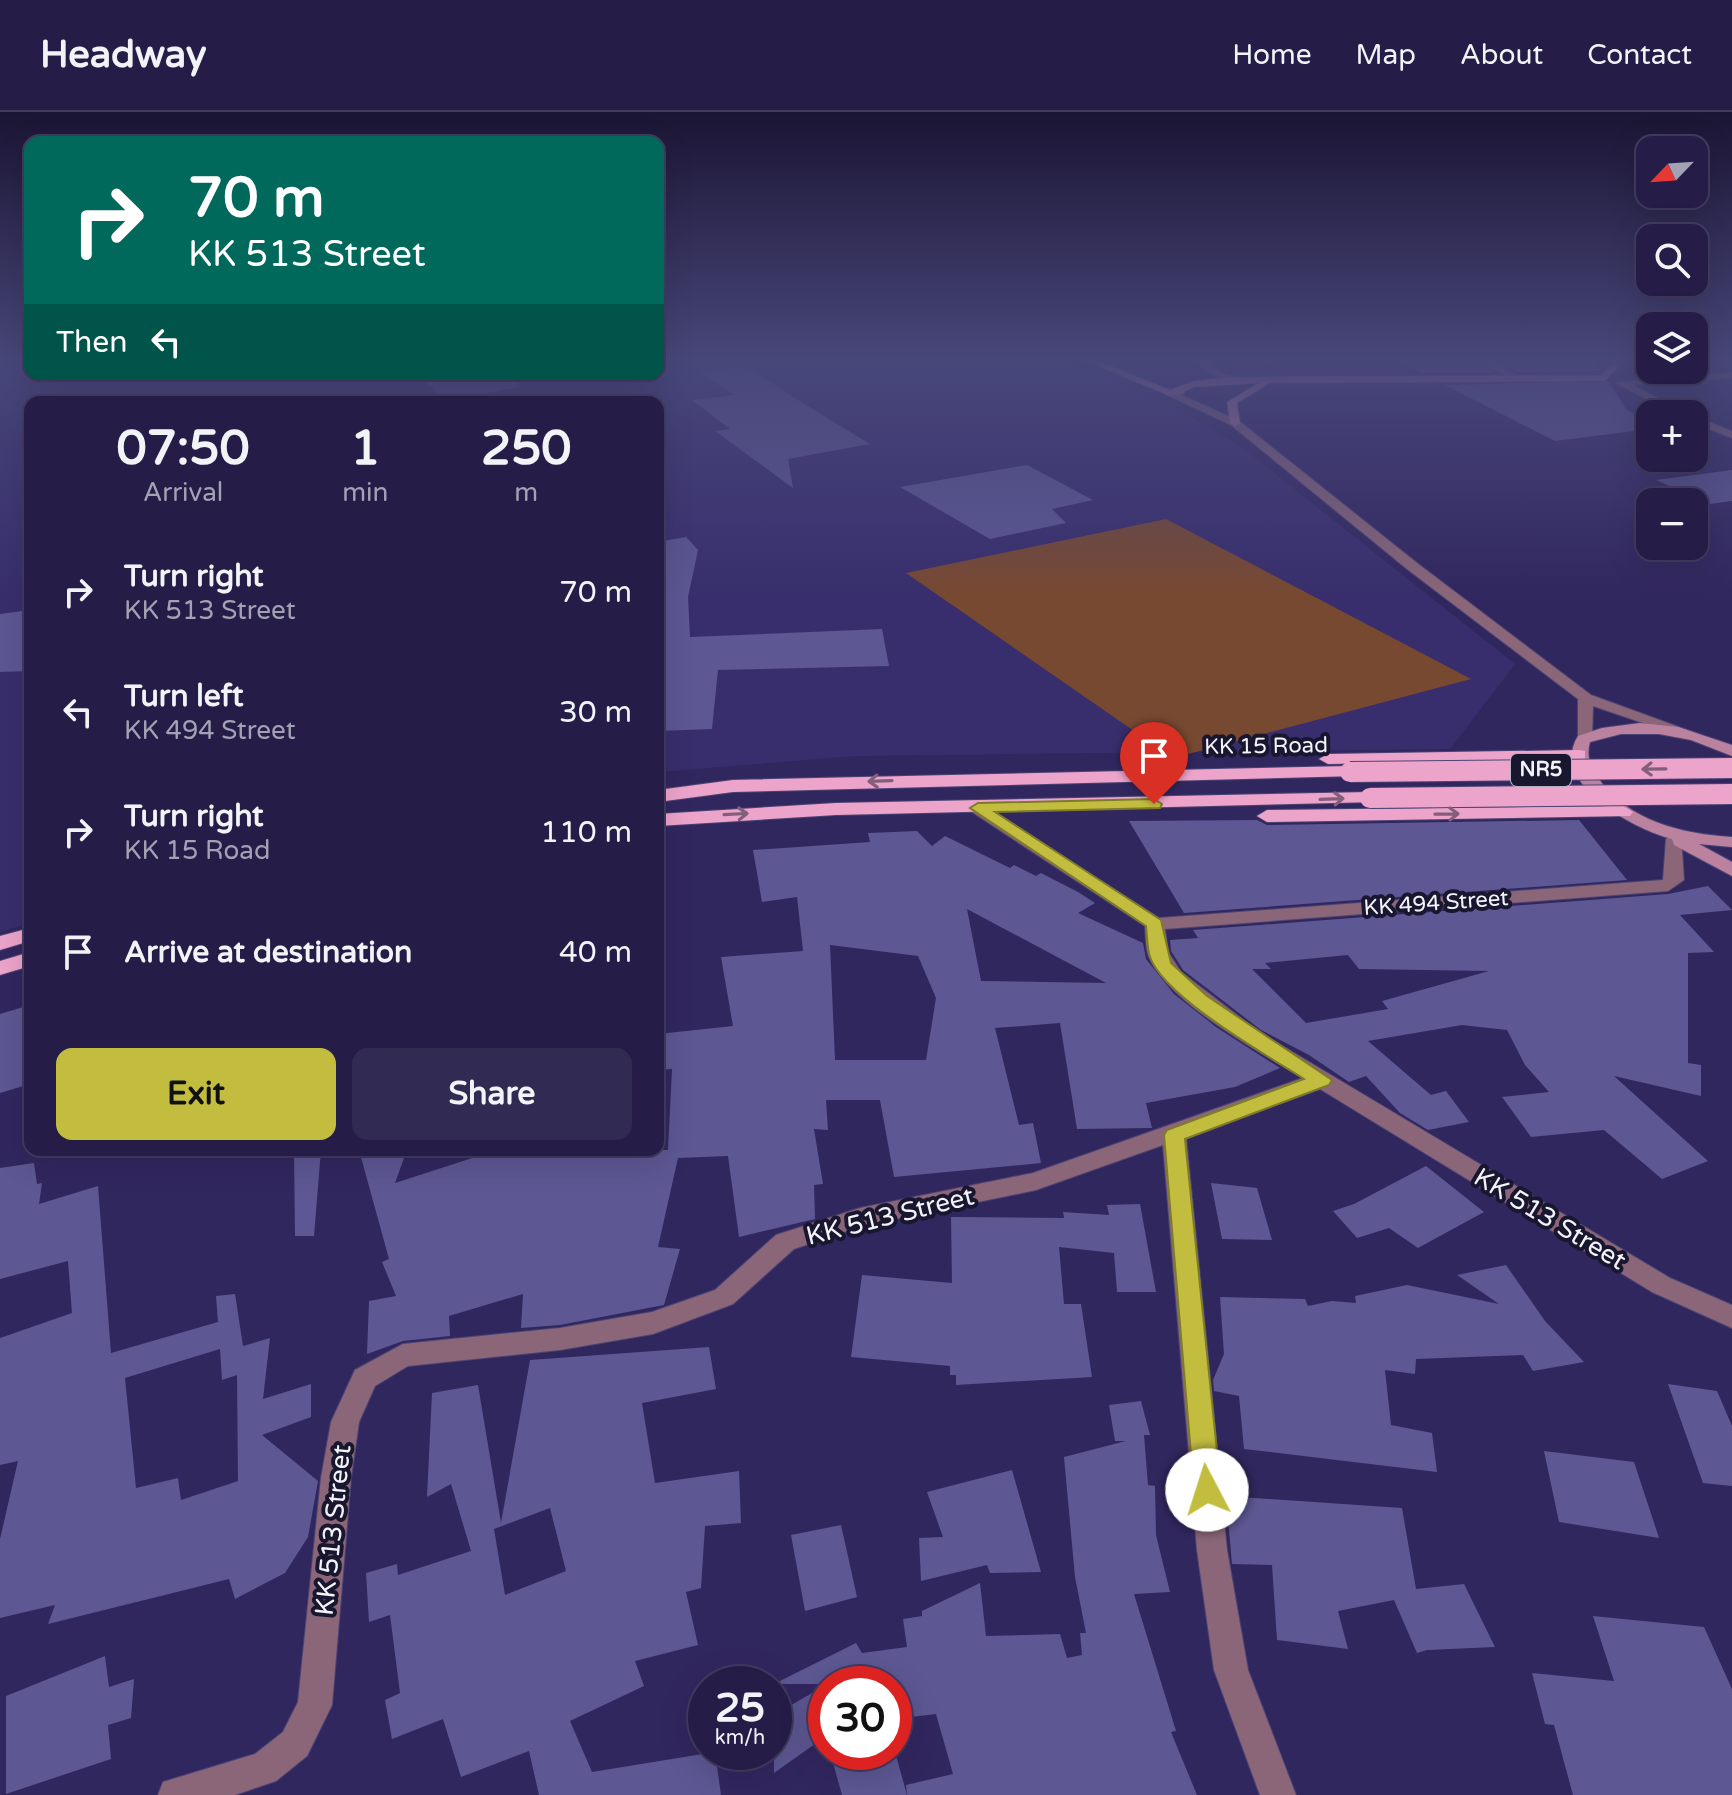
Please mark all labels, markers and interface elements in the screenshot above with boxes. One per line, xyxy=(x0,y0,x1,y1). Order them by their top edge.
text: Headway xyxy=(40,32,206,78)
text: Home xyxy=(1232,38,1312,72)
text: Map xyxy=(1356,38,1416,72)
text: About xyxy=(1460,38,1543,72)
text: Contact xyxy=(1587,38,1692,72)
north arrow xyxy=(1636,136,1708,208)
map controls xyxy=(1636,136,1708,560)
text: 70 m xyxy=(188,165,324,232)
icon: right xyxy=(56,168,160,272)
button: search xyxy=(1636,224,1708,296)
text: KK 513 Street xyxy=(188,233,426,276)
button: layers xyxy=(1636,312,1708,384)
icon: left xyxy=(144,320,188,364)
text: Then xyxy=(56,324,128,361)
button: + xyxy=(1636,400,1708,472)
text: 07:50 xyxy=(117,420,250,478)
text: 1 xyxy=(350,420,380,478)
text: 250 xyxy=(481,420,571,478)
text: Arrival xyxy=(143,477,223,508)
text: min xyxy=(342,477,388,508)
text: m xyxy=(514,477,538,508)
button: − xyxy=(1636,488,1708,560)
text: Turn right xyxy=(124,558,264,595)
icon: right xyxy=(56,570,100,614)
text: 70 m xyxy=(559,574,632,611)
text: KK 513 Street xyxy=(124,595,296,626)
text: Turn left xyxy=(124,678,243,715)
icon: left xyxy=(56,690,100,734)
text: 30 m xyxy=(559,694,632,731)
text: KK 494 Street xyxy=(124,715,296,746)
pin xyxy=(1120,722,1188,804)
street label: KK 15 Road xyxy=(1204,732,1328,760)
icon: arrive xyxy=(1132,734,1176,778)
road number: NR5 xyxy=(1511,754,1571,786)
one-way arrow xyxy=(1641,761,1668,777)
one-way arrow xyxy=(867,774,894,789)
one-way arrow xyxy=(1318,792,1345,807)
text: Turn right xyxy=(124,798,264,835)
one-way arrow xyxy=(722,806,749,821)
one-way arrow xyxy=(1433,806,1460,822)
icon: right xyxy=(56,810,100,854)
text: 110 m xyxy=(540,814,632,851)
text: KK 15 Road xyxy=(124,835,270,866)
street label: KK 494 Street xyxy=(1363,885,1509,921)
icon: arrive xyxy=(56,930,100,974)
text: Arrive at destination xyxy=(124,934,412,971)
text: 40 m xyxy=(559,934,632,971)
button: Exit xyxy=(56,1048,336,1140)
button: Share xyxy=(352,1048,632,1140)
street label: KK 513 Street xyxy=(1468,1162,1632,1277)
street label: KK 513 Street xyxy=(803,1180,977,1252)
street label: KK 513 Street xyxy=(309,1443,357,1617)
position arrow xyxy=(1165,1448,1249,1532)
speed limit sign: 30 xyxy=(808,1666,912,1770)
text: 25 xyxy=(715,1684,765,1732)
text: km/h xyxy=(715,1726,765,1750)

